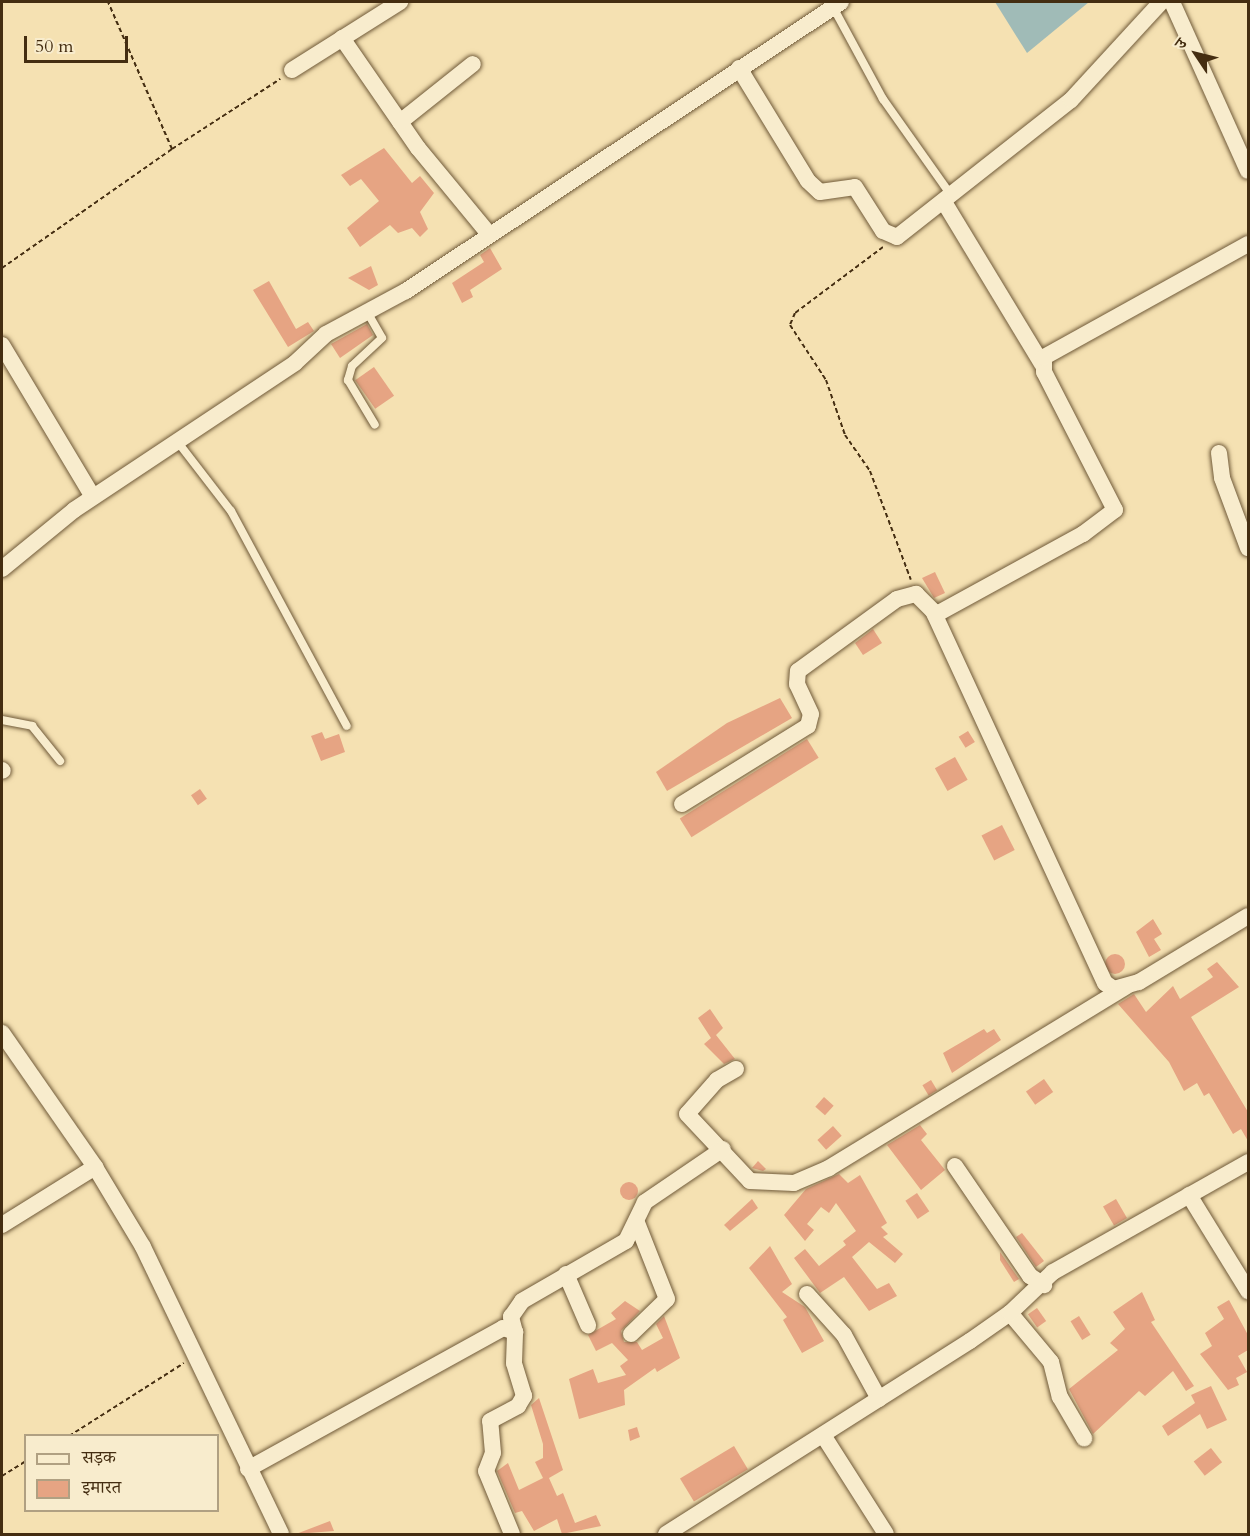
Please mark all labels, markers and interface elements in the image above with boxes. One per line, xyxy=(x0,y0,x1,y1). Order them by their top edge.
scale bar xyxy=(27,24,130,62)
north arrow xyxy=(1166,24,1226,84)
text: 50 m xyxy=(35,34,74,59)
text: उ xyxy=(1170,34,1193,53)
legend xyxy=(24,1434,219,1512)
text: सड़क xyxy=(82,1445,116,1470)
text: इमारत xyxy=(82,1475,121,1500)

